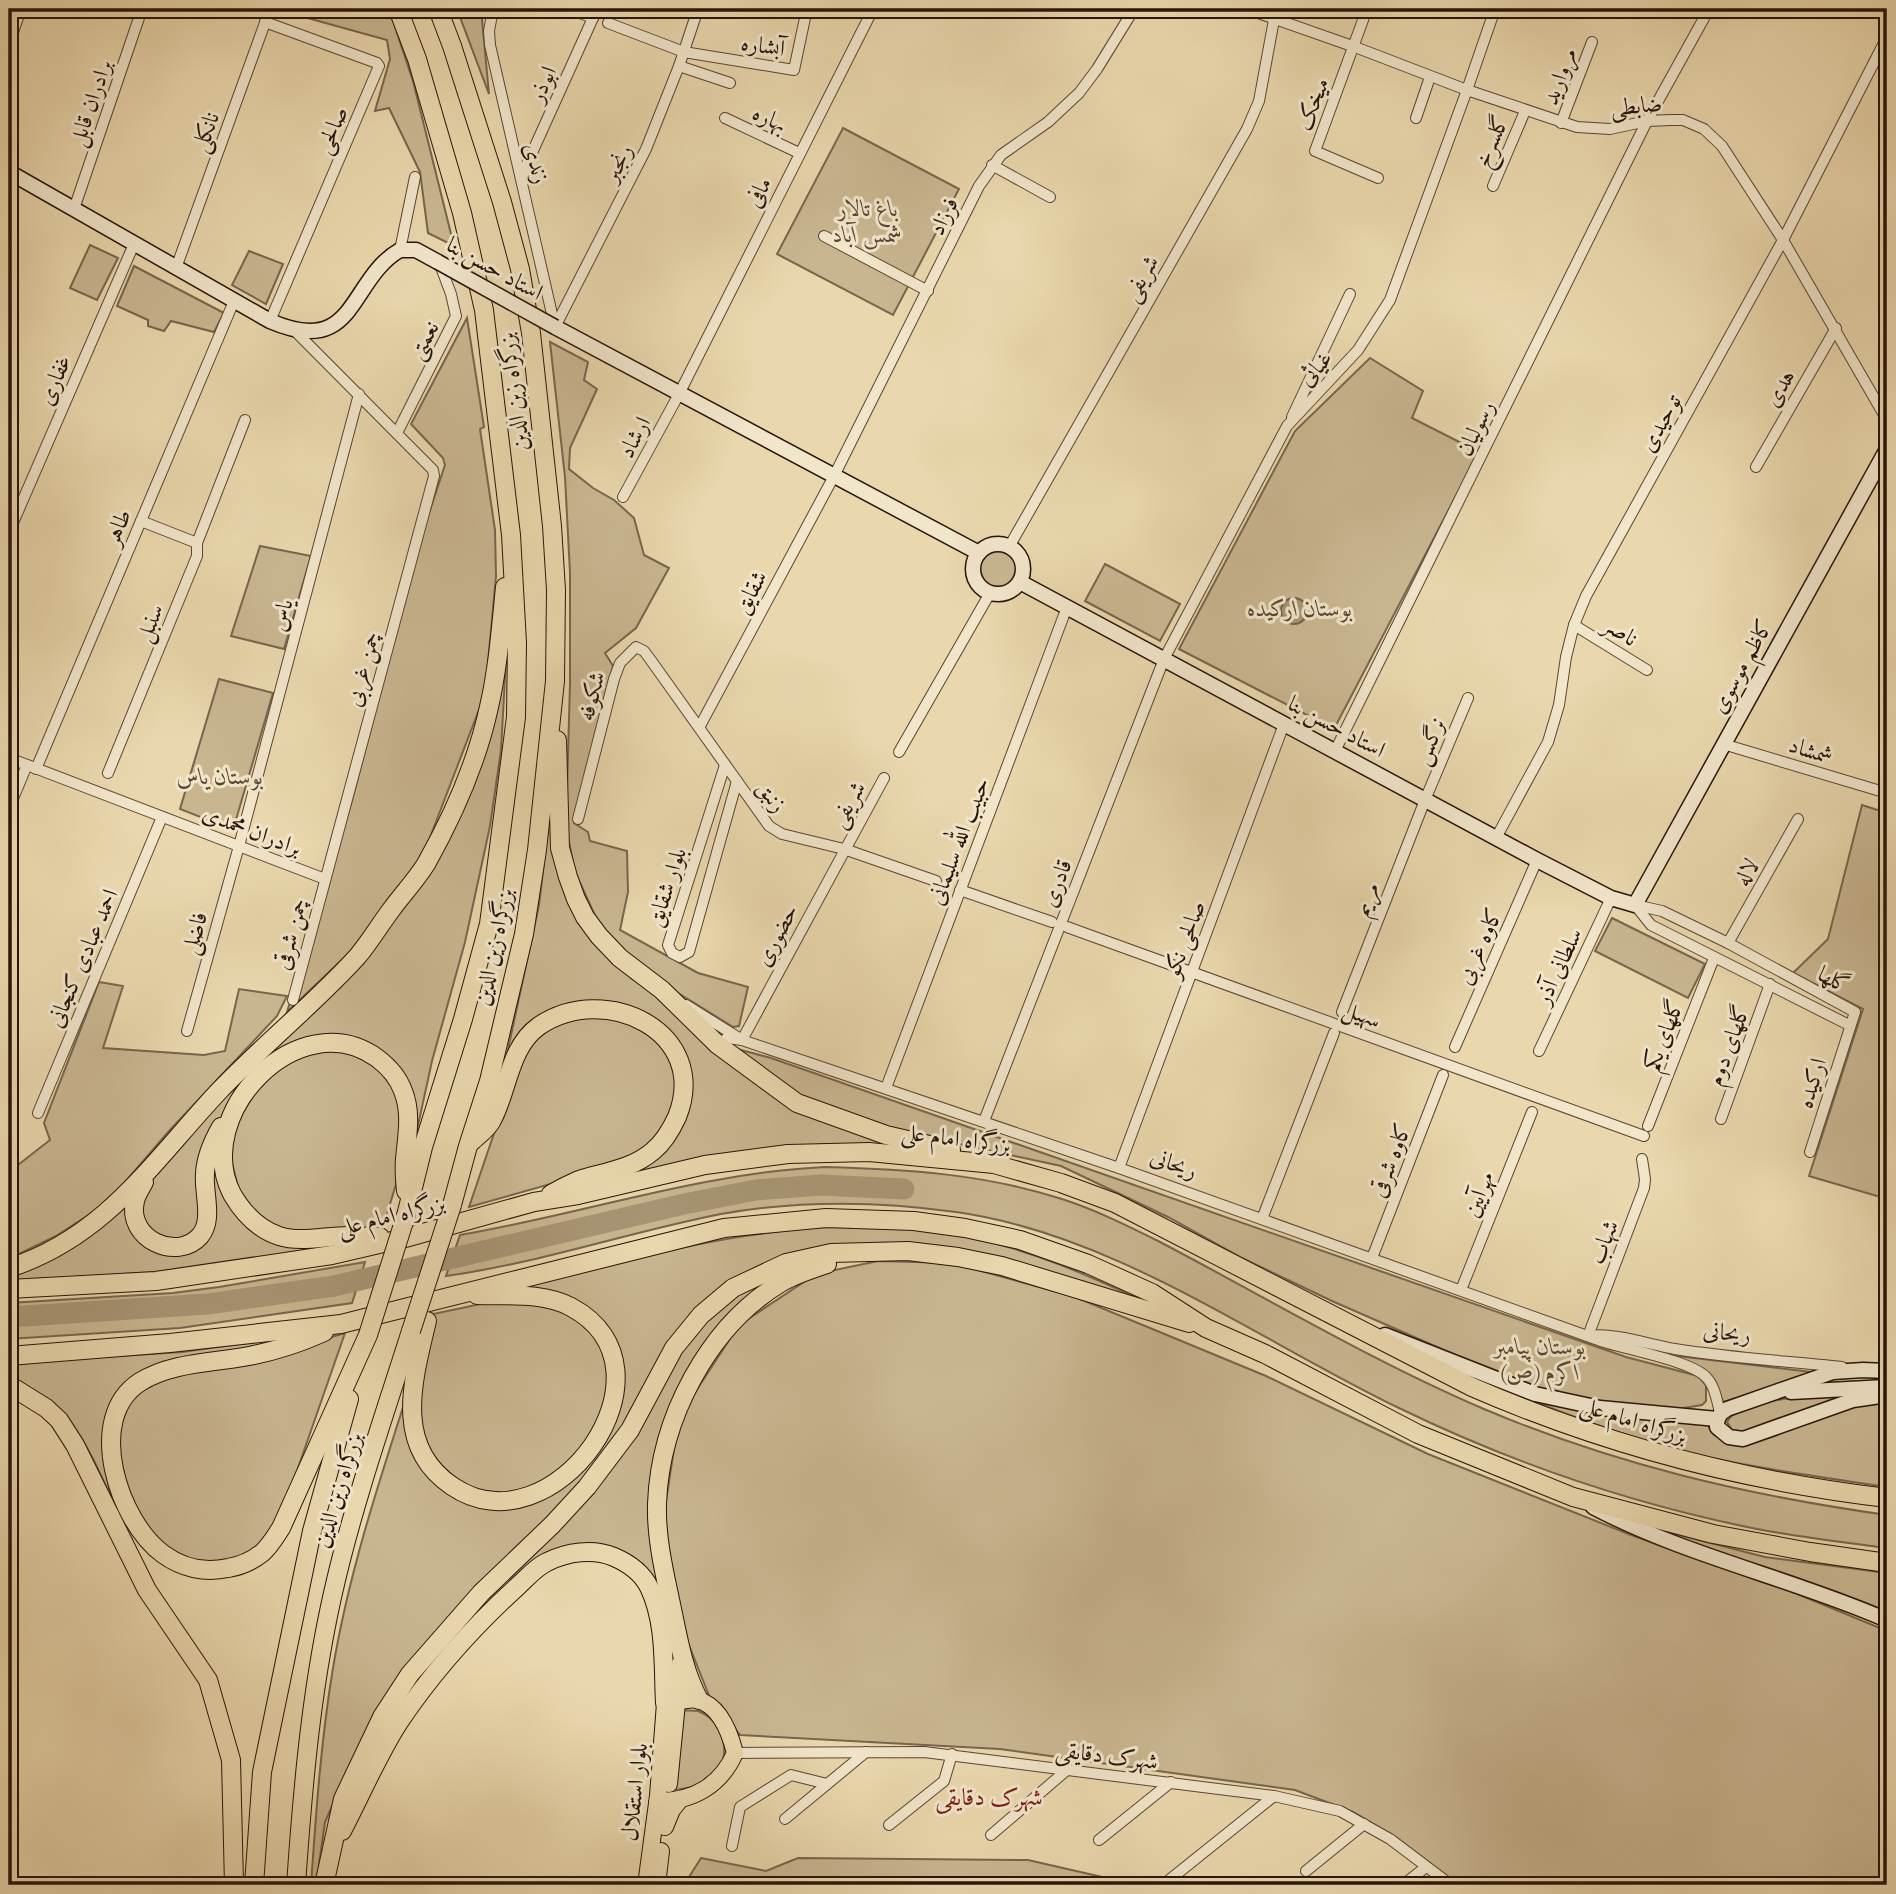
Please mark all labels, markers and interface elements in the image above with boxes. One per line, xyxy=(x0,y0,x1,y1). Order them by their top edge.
street label: آبشاره xyxy=(739,29,790,63)
street label: مروارید xyxy=(1536,44,1585,109)
street label: برادران قابل xyxy=(63,56,121,151)
street label: ابوذر xyxy=(522,62,563,109)
street label: میخک xyxy=(1290,74,1335,135)
street label: ضابطی xyxy=(1609,89,1663,124)
street label: بهاره xyxy=(748,99,791,139)
street label: صالحی xyxy=(309,102,355,159)
street label: نانکلی xyxy=(186,108,229,158)
street label: گلسرخ xyxy=(1467,110,1521,174)
street label: زندی xyxy=(518,139,555,187)
street label: رنجبر xyxy=(596,140,638,188)
street label: مافی xyxy=(739,172,777,212)
street label: فرزاد xyxy=(923,193,965,240)
park label: باغ تالار شمس آباد xyxy=(833,195,903,250)
street label: استاد حسن بنا xyxy=(441,231,548,308)
street label: شریفی xyxy=(1117,250,1167,308)
street label: نعمتی xyxy=(402,316,447,365)
street label: بزرگراه زین الدین xyxy=(491,331,534,453)
street label: غیاثی xyxy=(1292,345,1338,392)
street label: غفاری xyxy=(32,351,77,409)
street label: هدی xyxy=(1758,365,1801,412)
street label: توحیدی xyxy=(1634,389,1688,457)
street label: رسولیان xyxy=(1451,396,1501,461)
street label: ارشاد xyxy=(612,412,656,462)
street label: طاهر xyxy=(97,505,138,552)
street label: شقایق xyxy=(728,566,774,619)
street label: یاس xyxy=(264,594,300,635)
park label: بوستان ارکیده xyxy=(1247,595,1353,623)
street label: سنبل xyxy=(130,600,172,647)
street label: ناصر xyxy=(1596,610,1643,654)
street label: کاظم موسوی xyxy=(1705,615,1785,722)
street label: چمن غربی xyxy=(340,629,387,710)
street label: شکوفه xyxy=(572,668,612,724)
street label: استاد حسن بنا xyxy=(1283,690,1390,765)
street label: نرگس xyxy=(1407,713,1453,770)
street label: شمشاد xyxy=(1786,731,1836,770)
park label: بوستان یاس xyxy=(177,763,264,791)
street label: حبیب الله سلیمانی xyxy=(917,772,997,909)
street label: زنبق xyxy=(750,775,792,818)
street label: شریفی xyxy=(824,776,874,834)
street label: برادران محمدی xyxy=(199,799,305,862)
street label: بلوار شقایق xyxy=(641,844,693,931)
street label: لاله xyxy=(1728,854,1765,891)
street label: قادری xyxy=(1035,855,1078,911)
street label: مریم xyxy=(1348,878,1391,922)
street label: احمد عبادی کنجانی xyxy=(41,885,124,1031)
street label: بزرگراه زین الدین xyxy=(466,886,519,1008)
street label: چمن شرقی xyxy=(268,895,315,973)
street label: صالحی نکو xyxy=(1157,897,1213,984)
street label: حضوری xyxy=(749,900,805,971)
street label: کاوه غربی xyxy=(1451,904,1510,990)
street label: فاضلی xyxy=(176,909,217,959)
street label: سلطانی آذر xyxy=(1528,923,1588,1011)
street label: گلها xyxy=(1813,959,1855,999)
street label: سهیل xyxy=(1338,995,1385,1037)
street label: گلهای یکم xyxy=(1636,995,1697,1078)
street label: گلهای دوم xyxy=(1700,1000,1761,1092)
street label: ارکیده xyxy=(1791,1055,1832,1111)
street label: بزرگراه امام علی xyxy=(899,1116,1012,1165)
street label: کاوه شرقی xyxy=(1364,1119,1419,1202)
street label: ریحانی xyxy=(1147,1143,1201,1184)
street label: مهرآیین xyxy=(1457,1167,1501,1221)
street label: بزرگراه امام علی xyxy=(334,1187,449,1248)
street label: شهاب xyxy=(1583,1216,1625,1268)
street label: ریحانی xyxy=(1702,1317,1752,1348)
park label: بوستان پیامبر اکرم (ص) xyxy=(1492,1333,1587,1392)
street label: بزرگراه امام علی xyxy=(1576,1390,1691,1455)
street label: بزرگراه زین الدین xyxy=(305,1429,368,1551)
street label: شهرک دقایقی xyxy=(1054,1736,1160,1778)
street label: بلوار استقلال xyxy=(616,1742,654,1843)
district label: شهرک دقایقی xyxy=(935,1783,1043,1814)

